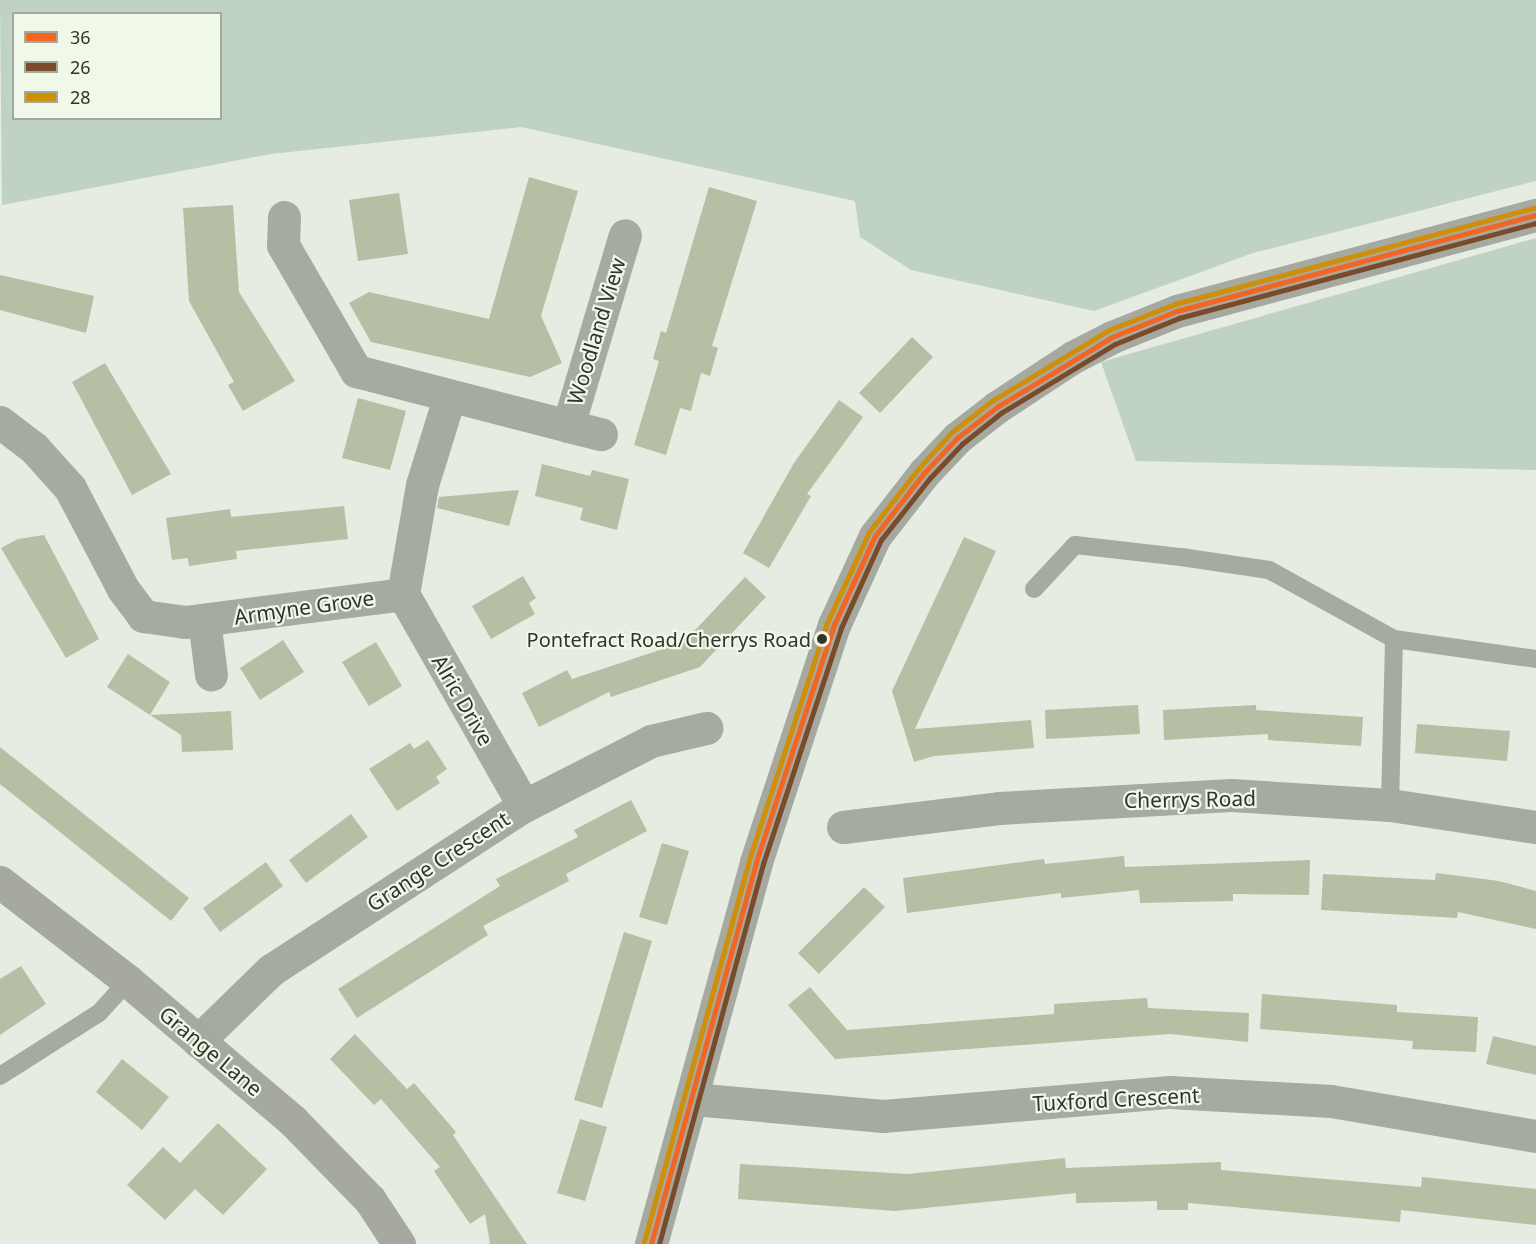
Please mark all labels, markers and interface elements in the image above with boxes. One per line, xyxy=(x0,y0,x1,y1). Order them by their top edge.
legend xyxy=(12,12,222,120)
text: 36 xyxy=(70,25,91,49)
text: 26 xyxy=(70,55,91,79)
text: 28 xyxy=(70,85,91,109)
street label: Woodland View xyxy=(562,255,630,407)
street label: Armyne Grove xyxy=(232,585,376,629)
place label: Pontefract Road/Cherrys Road xyxy=(527,627,811,651)
marker: Pontefract Road/Cherrys Road xyxy=(816,633,828,645)
street label: Alric Drive xyxy=(427,650,499,750)
street label: Cherrys Road xyxy=(1124,785,1256,813)
street label: Grange Crescent xyxy=(362,806,514,916)
street label: Grange Lane xyxy=(155,1001,267,1101)
street label: Tuxford Crescent xyxy=(1032,1082,1200,1116)

